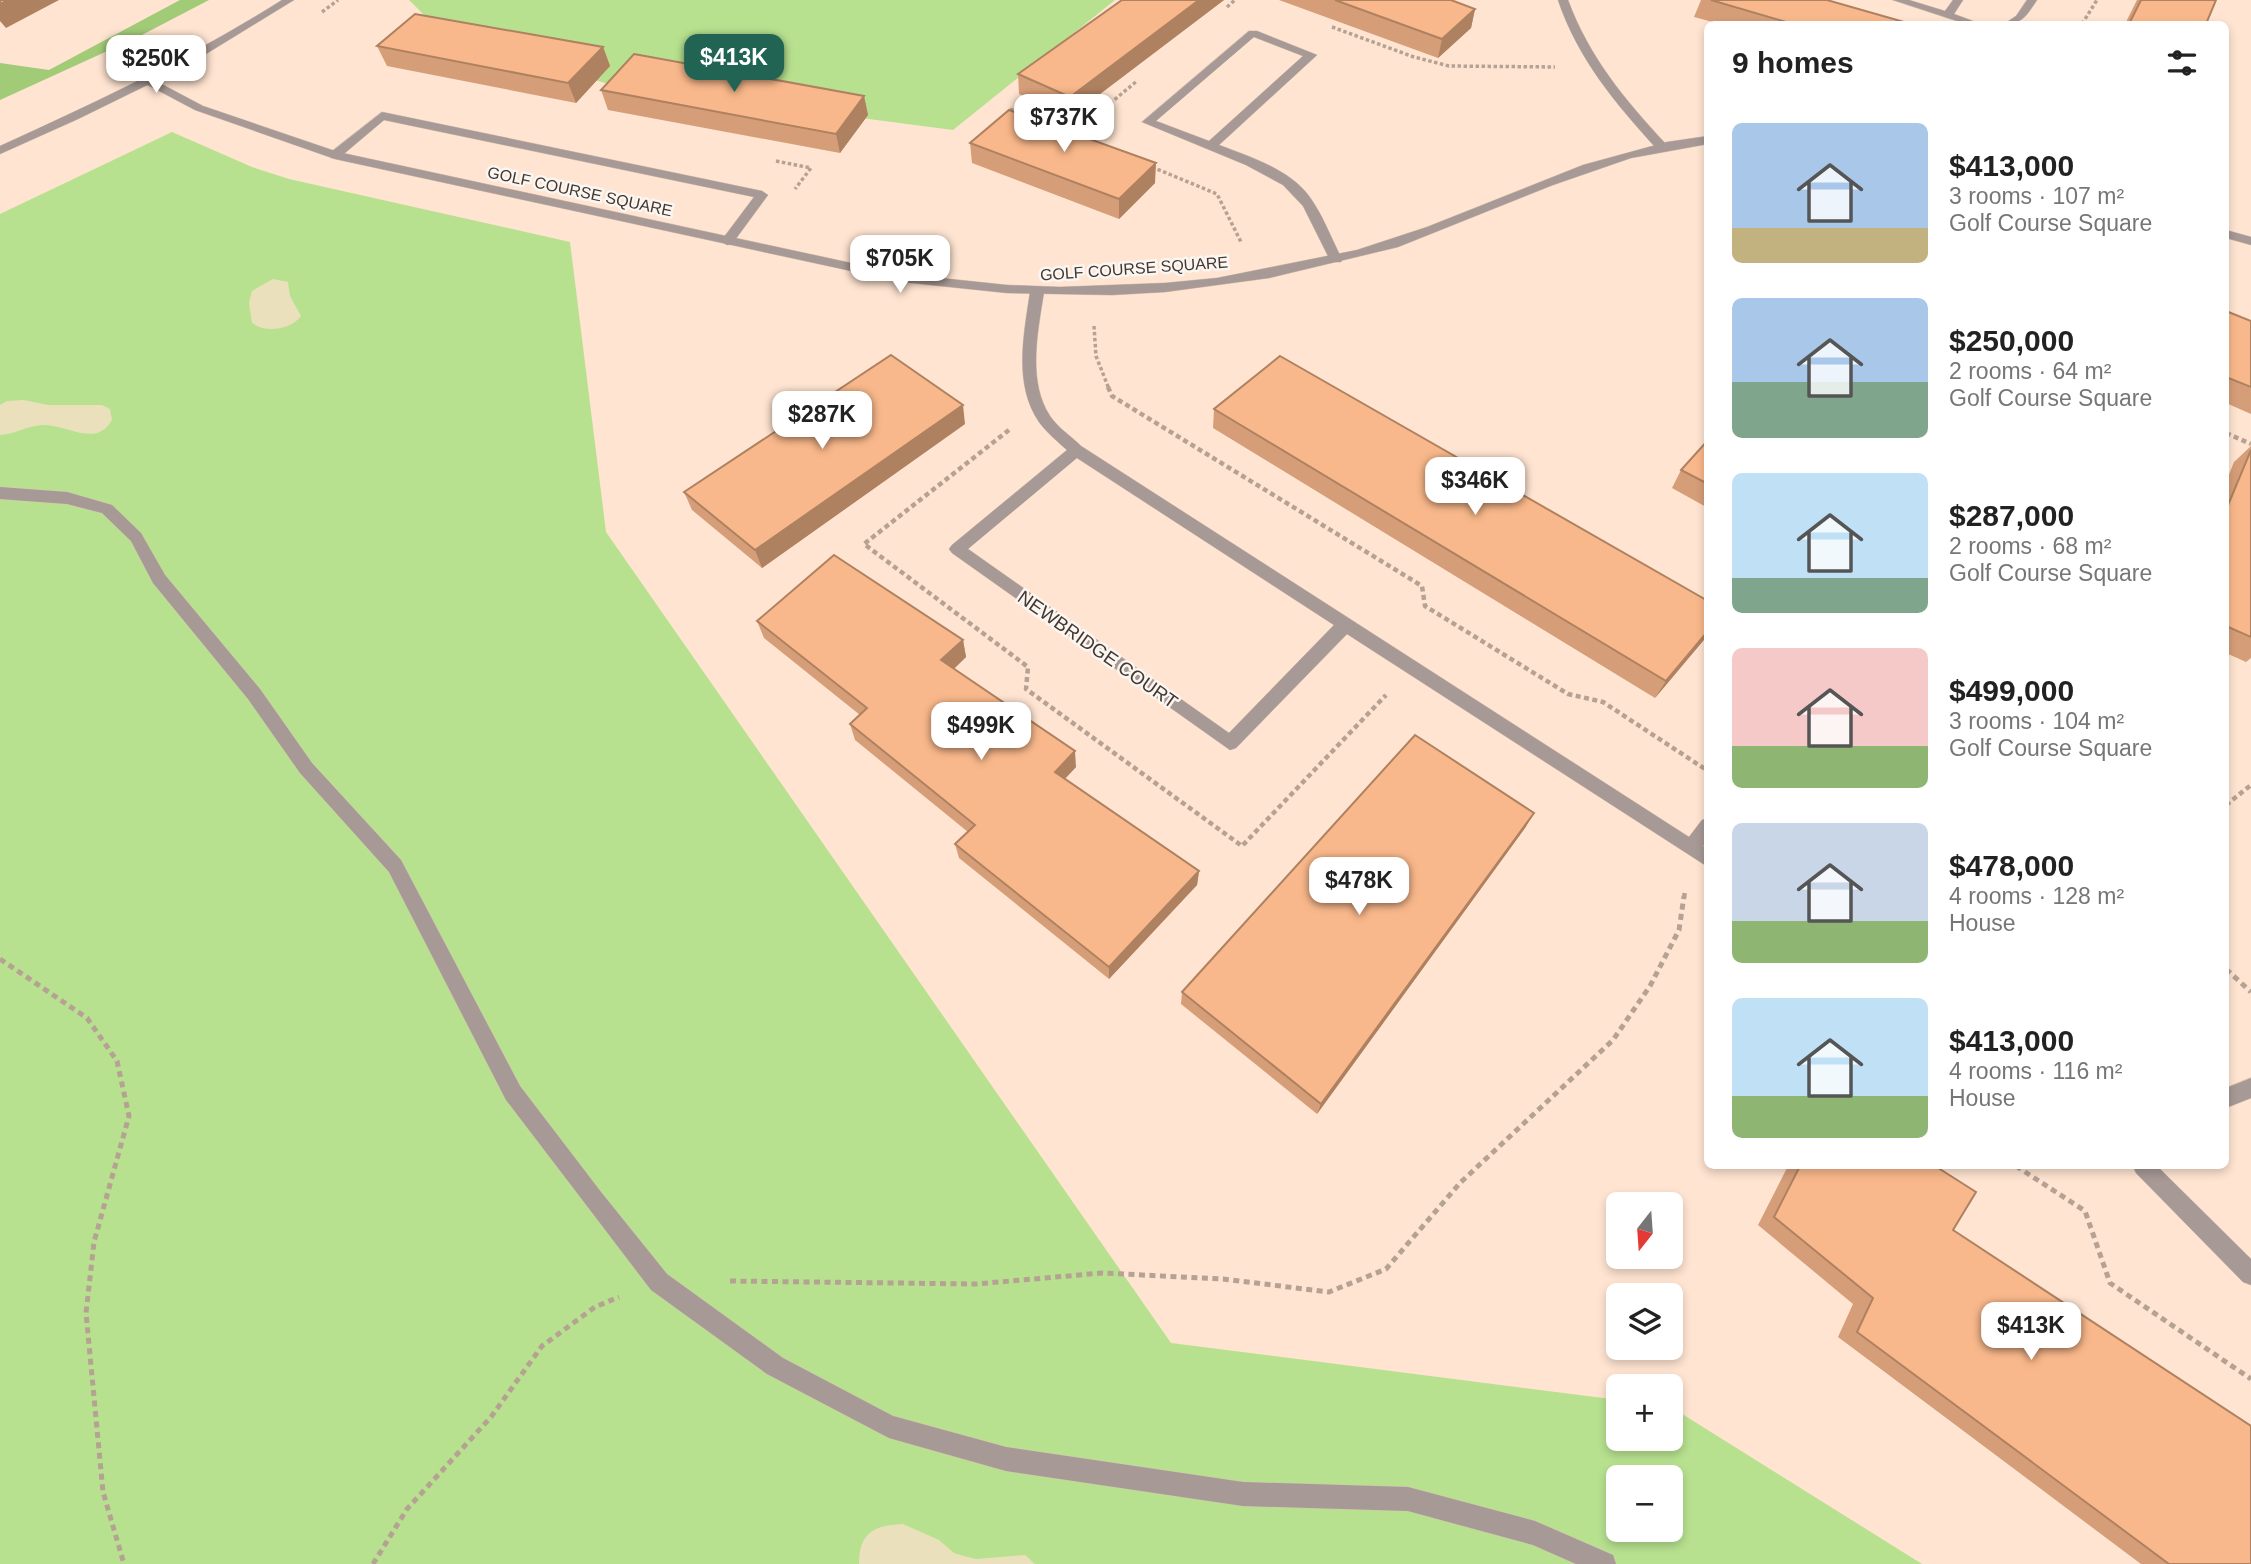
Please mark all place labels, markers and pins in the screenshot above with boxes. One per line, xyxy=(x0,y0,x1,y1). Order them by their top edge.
pin: $413K xyxy=(685,34,783,94)
pin: $250K xyxy=(107,36,205,95)
pin: $737K xyxy=(1015,94,1113,154)
pin: $705K xyxy=(851,236,949,295)
pin: $287K xyxy=(773,392,871,451)
pin: $346K xyxy=(1426,458,1524,517)
pin: $499K xyxy=(932,702,1030,762)
pin: $478K xyxy=(1310,858,1408,917)
pin: $413K xyxy=(1982,1302,2080,1362)

